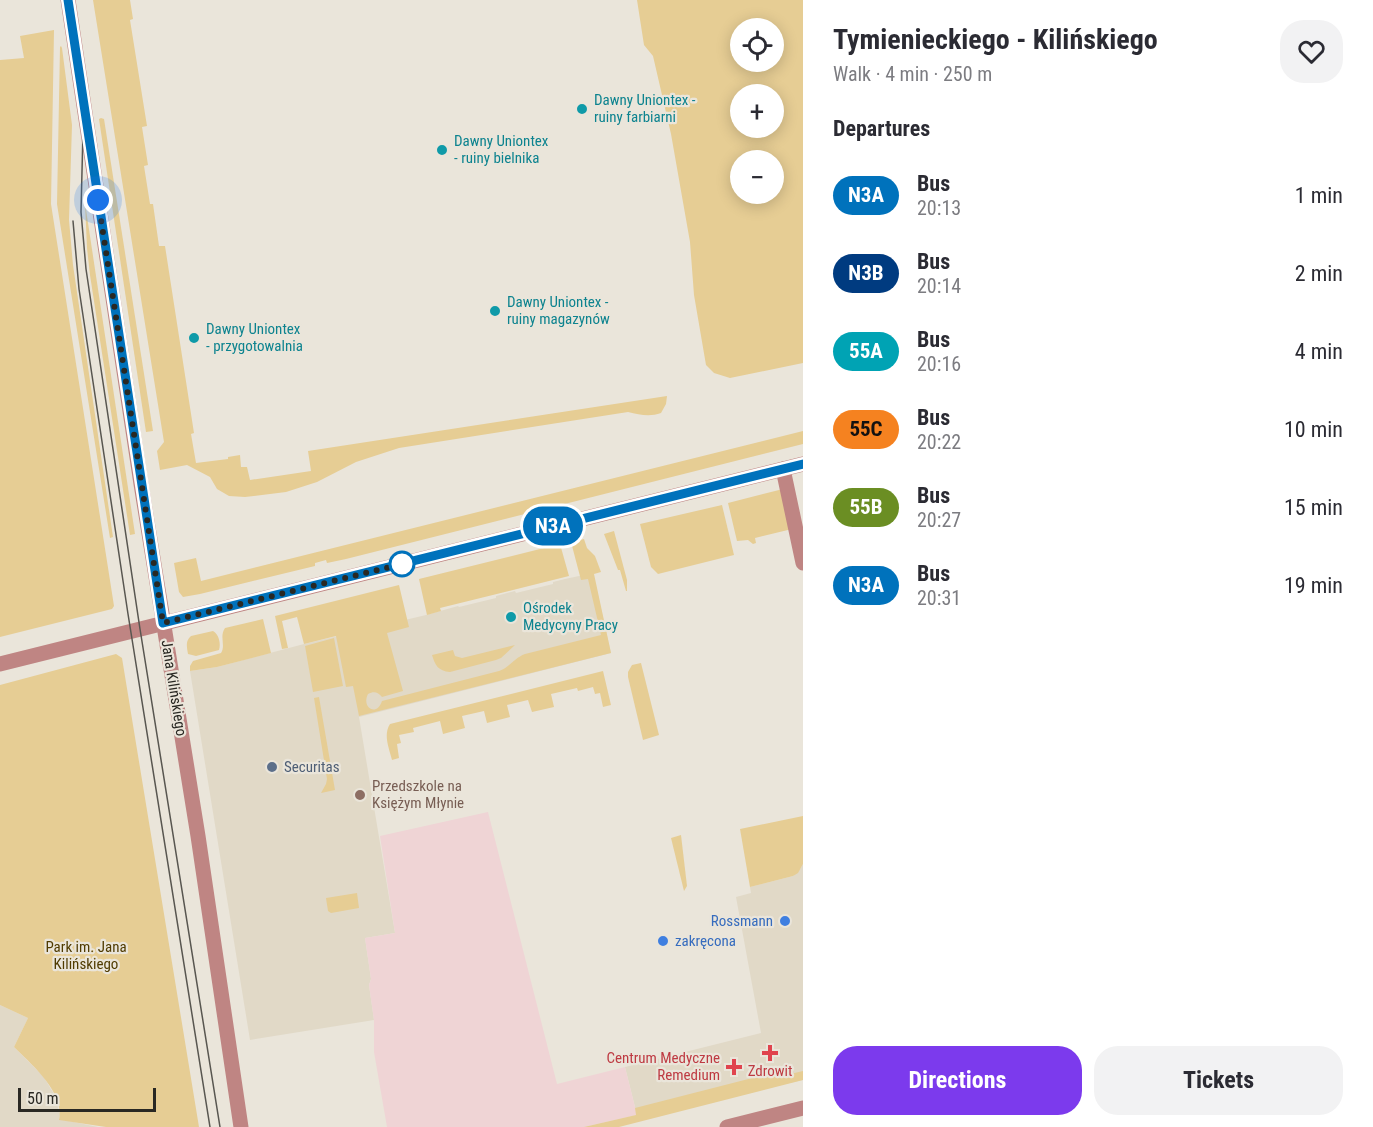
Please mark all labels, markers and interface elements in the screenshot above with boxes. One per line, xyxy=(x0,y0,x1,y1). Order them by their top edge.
map controls xyxy=(730,18,784,204)
button: locate xyxy=(730,18,784,72)
button: heart xyxy=(1280,20,1343,83)
text: Tymienieckiego - Kilińskiego xyxy=(833,23,1158,56)
text: Walk · 4 min · 250 m xyxy=(833,62,992,86)
button: + xyxy=(730,84,784,138)
place label: Dawny Uniontex - ruiny farbiarni xyxy=(594,91,696,126)
marker: Dawny Uniontex - ruiny farbiarni xyxy=(575,102,589,116)
text: Departures xyxy=(833,116,930,141)
place label: Dawny Uniontex - ruiny bielnika xyxy=(454,132,549,167)
marker: Dawny Uniontex - ruiny bielnika xyxy=(435,143,449,157)
button: − xyxy=(730,150,784,204)
text: Bus xyxy=(917,171,950,196)
text: N3A xyxy=(848,183,884,207)
text: 1 min xyxy=(1295,183,1343,208)
your location xyxy=(83,185,113,215)
text: 20:13 xyxy=(917,196,961,220)
text: Bus xyxy=(917,249,950,274)
text: N3B xyxy=(848,261,884,285)
text: 2 min xyxy=(1295,261,1343,286)
text: 20:14 xyxy=(917,274,961,298)
place label: Dawny Uniontex - ruiny magazynów xyxy=(507,293,610,328)
marker: Dawny Uniontex - ruiny magazynów xyxy=(488,304,502,318)
place label: Dawny Uniontex - przygotowalnia xyxy=(206,320,303,355)
text: Bus xyxy=(917,327,950,352)
marker: Dawny Uniontex - przygotowalnia xyxy=(187,331,201,345)
text: 55A xyxy=(849,339,883,363)
text: 4 min xyxy=(1295,339,1343,364)
text: 20:16 xyxy=(917,352,961,376)
text: Bus xyxy=(917,405,950,430)
text: 55C xyxy=(849,417,883,441)
text: 10 min xyxy=(1284,417,1343,442)
text: 20:22 xyxy=(917,430,961,454)
text: Bus xyxy=(917,483,950,508)
text: 55B xyxy=(849,495,883,519)
text: 15 min xyxy=(1284,495,1343,520)
line badge: N3A xyxy=(518,506,588,546)
text: 20:27 xyxy=(917,508,961,532)
text: N3A xyxy=(535,514,571,538)
unlabelled marker xyxy=(389,551,415,577)
text: Bus xyxy=(917,561,950,586)
text: N3A xyxy=(848,573,884,597)
text: 19 min xyxy=(1284,573,1343,598)
text: 20:31 xyxy=(917,586,961,610)
place label: Ośrodek Medycyny Pracy xyxy=(523,599,618,634)
marker: Ośrodek Medycyny Pracy xyxy=(504,610,518,624)
street label: Jana Kilińskiego xyxy=(158,639,190,737)
place label: Securitas xyxy=(284,758,340,776)
marker: Securitas xyxy=(265,760,279,774)
place label: Przedszkole na Księżym Młynie xyxy=(372,777,464,812)
marker: Przedszkole na Księżym Młynie xyxy=(353,788,367,802)
place label: Rossmann xyxy=(711,912,773,930)
marker: Rossmann xyxy=(778,914,792,928)
place label: zakręcona xyxy=(675,932,736,950)
marker: zakręcona xyxy=(656,934,670,948)
park label: Park im. Jana Kilińskiego xyxy=(45,938,127,973)
marker: Zdrowit xyxy=(763,1046,777,1060)
button: Directions xyxy=(833,1046,1082,1115)
button: Tickets xyxy=(1094,1046,1343,1115)
place label: Centrum Medyczne Remedium xyxy=(606,1049,720,1084)
marker: Centrum Medyczne Remedium xyxy=(725,1058,743,1076)
place label: Zdrowit xyxy=(748,1062,792,1080)
scale bar xyxy=(18,1085,156,1112)
text: 50 m xyxy=(27,1089,59,1108)

